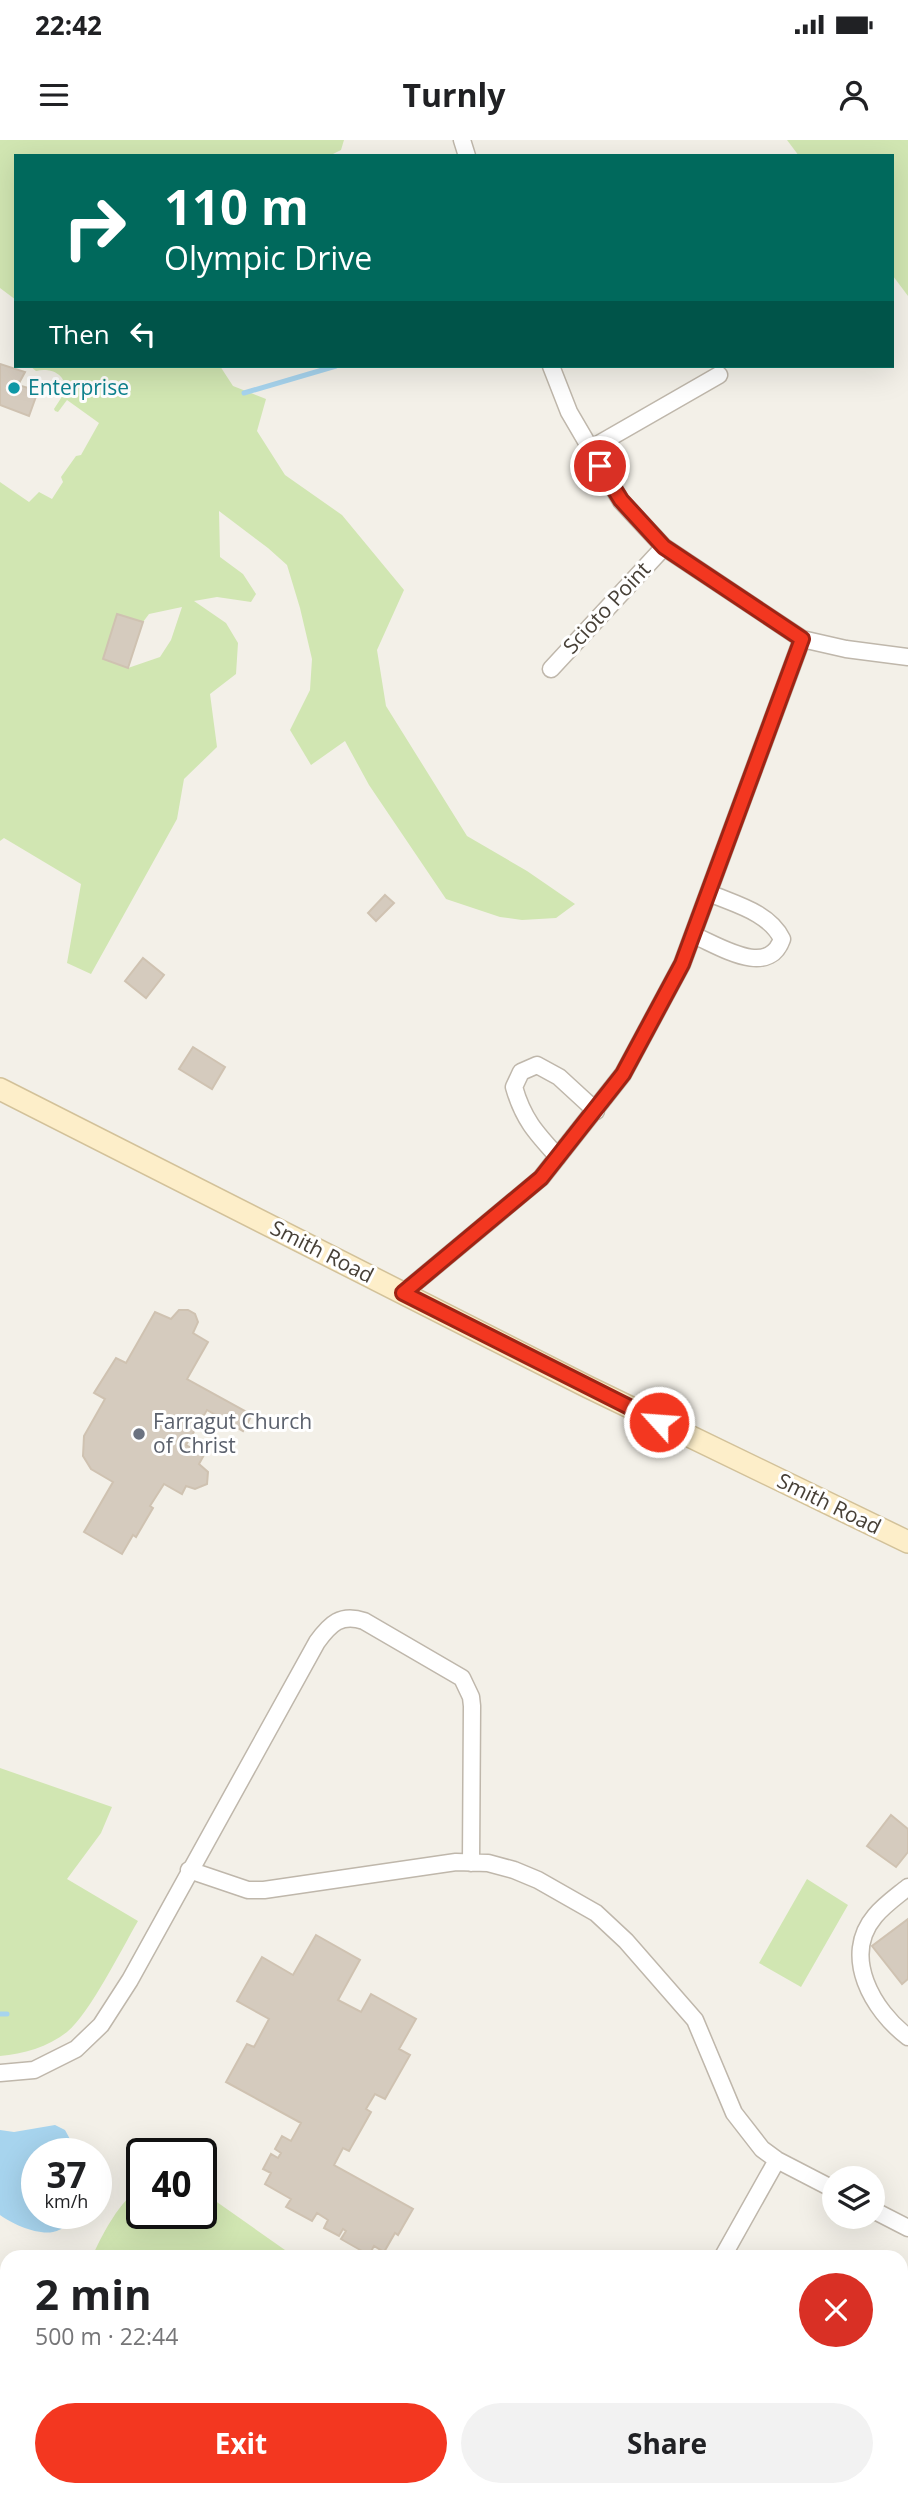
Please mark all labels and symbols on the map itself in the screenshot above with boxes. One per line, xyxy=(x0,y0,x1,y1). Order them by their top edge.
place label: Enterprise xyxy=(28,373,129,401)
marker: Enterprise xyxy=(6,380,22,396)
pin xyxy=(570,436,630,496)
street label: Scioto Point xyxy=(556,555,656,659)
street label: Smith Road xyxy=(266,1213,379,1289)
position arrow xyxy=(622,1385,696,1459)
place label: Farragut Church of Christ xyxy=(153,1407,312,1459)
marker: Farragut Church of Christ xyxy=(131,1426,147,1442)
street label: Smith Road xyxy=(773,1466,886,1540)
speed limit sign: 40 xyxy=(126,2138,217,2229)

